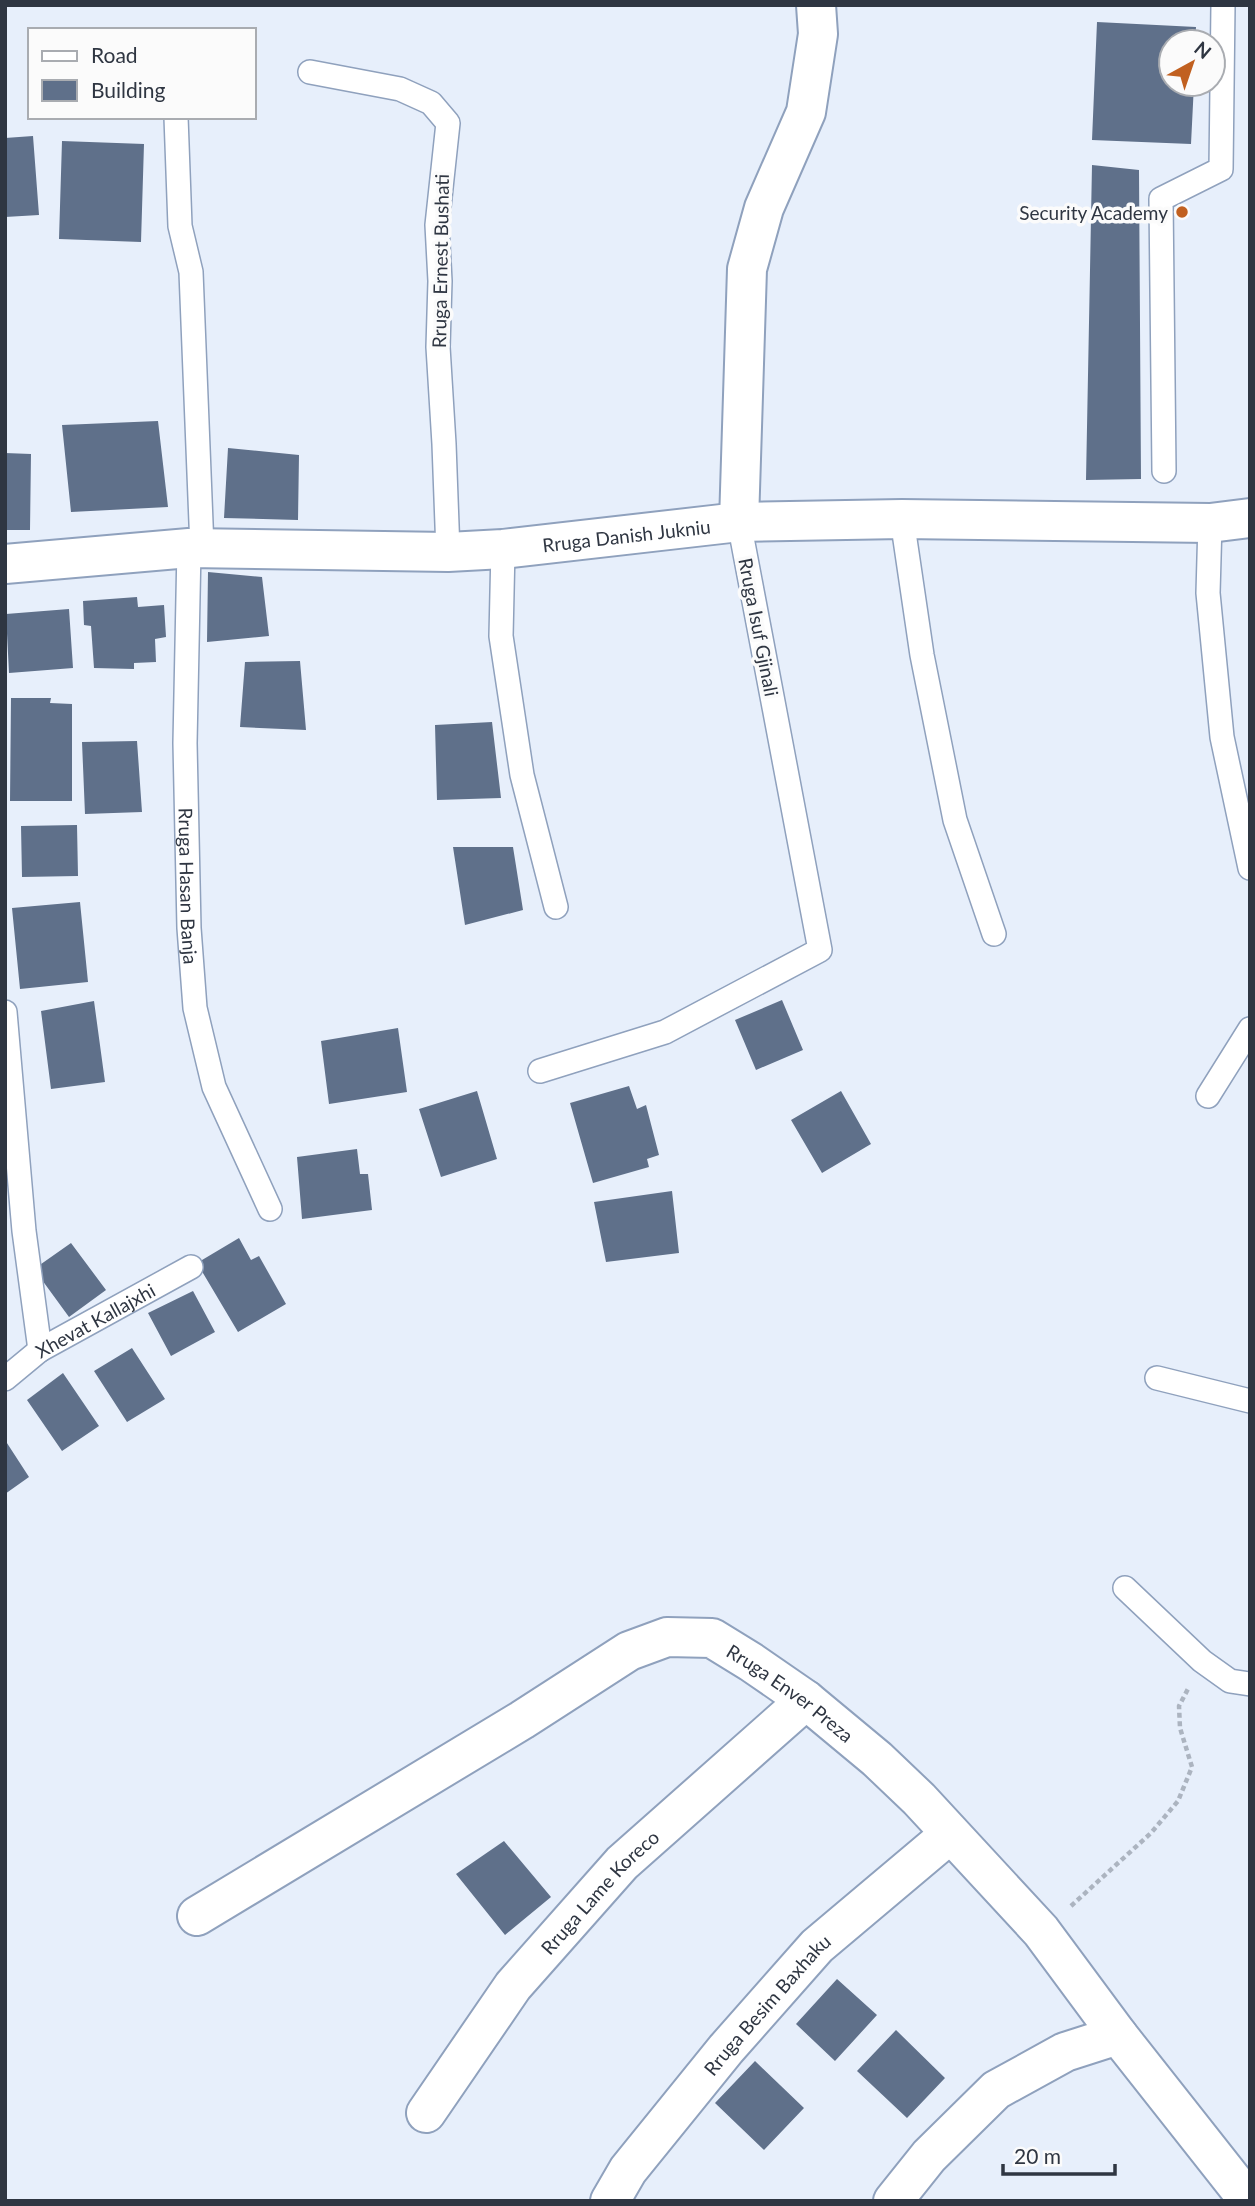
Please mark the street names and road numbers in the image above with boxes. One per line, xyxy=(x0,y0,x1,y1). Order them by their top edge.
street label: Rruga Ernest Bushati xyxy=(427,174,453,348)
street label: Rruga Danish Jukniu xyxy=(541,514,712,556)
street label: Rruga Isuf Gjinali xyxy=(734,556,784,698)
street label: Rruga Hasan Banja xyxy=(175,807,203,965)
street label: Xhevat Kallajxhi xyxy=(31,1278,159,1362)
street label: Rruga Enver Preza xyxy=(723,1639,859,1746)
street label: Rruga Lame Koreco xyxy=(536,1825,663,1958)
street label: Rruga Besim Baxhaku xyxy=(698,1929,835,2079)

